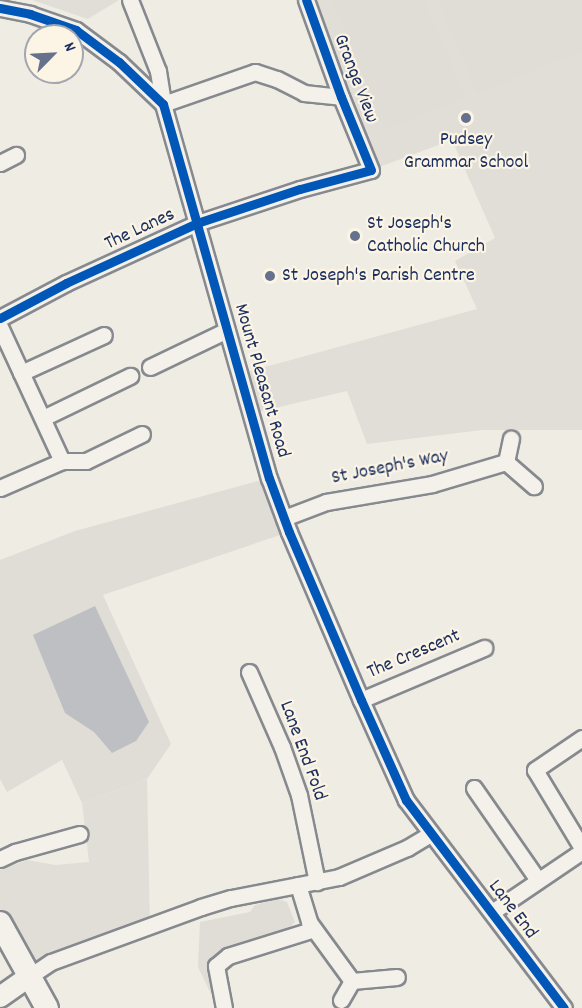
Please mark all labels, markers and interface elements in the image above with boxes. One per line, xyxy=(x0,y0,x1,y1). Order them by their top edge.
north arrow xyxy=(24,24,84,84)
street label: Grange View xyxy=(327,31,383,127)
text: N xyxy=(57,39,81,56)
marker: Pudsey Grammar School xyxy=(459,111,473,125)
place label: Pudsey Grammar School xyxy=(404,128,528,175)
street label: The Lanes xyxy=(101,203,179,257)
place label: St Joseph's Catholic Church xyxy=(367,213,485,260)
marker: St Joseph's Catholic Church xyxy=(348,229,362,243)
place label: St Joseph's Parish Centre xyxy=(282,264,475,288)
marker: St Joseph's Parish Centre xyxy=(263,269,277,283)
street label: Mount Pleasant Road xyxy=(228,301,294,461)
street label: St Joseph's Way xyxy=(330,445,450,491)
street label: The Crescent xyxy=(364,625,464,685)
street label: Lane End Fold xyxy=(273,698,331,804)
street label: Lane End xyxy=(482,876,542,944)

